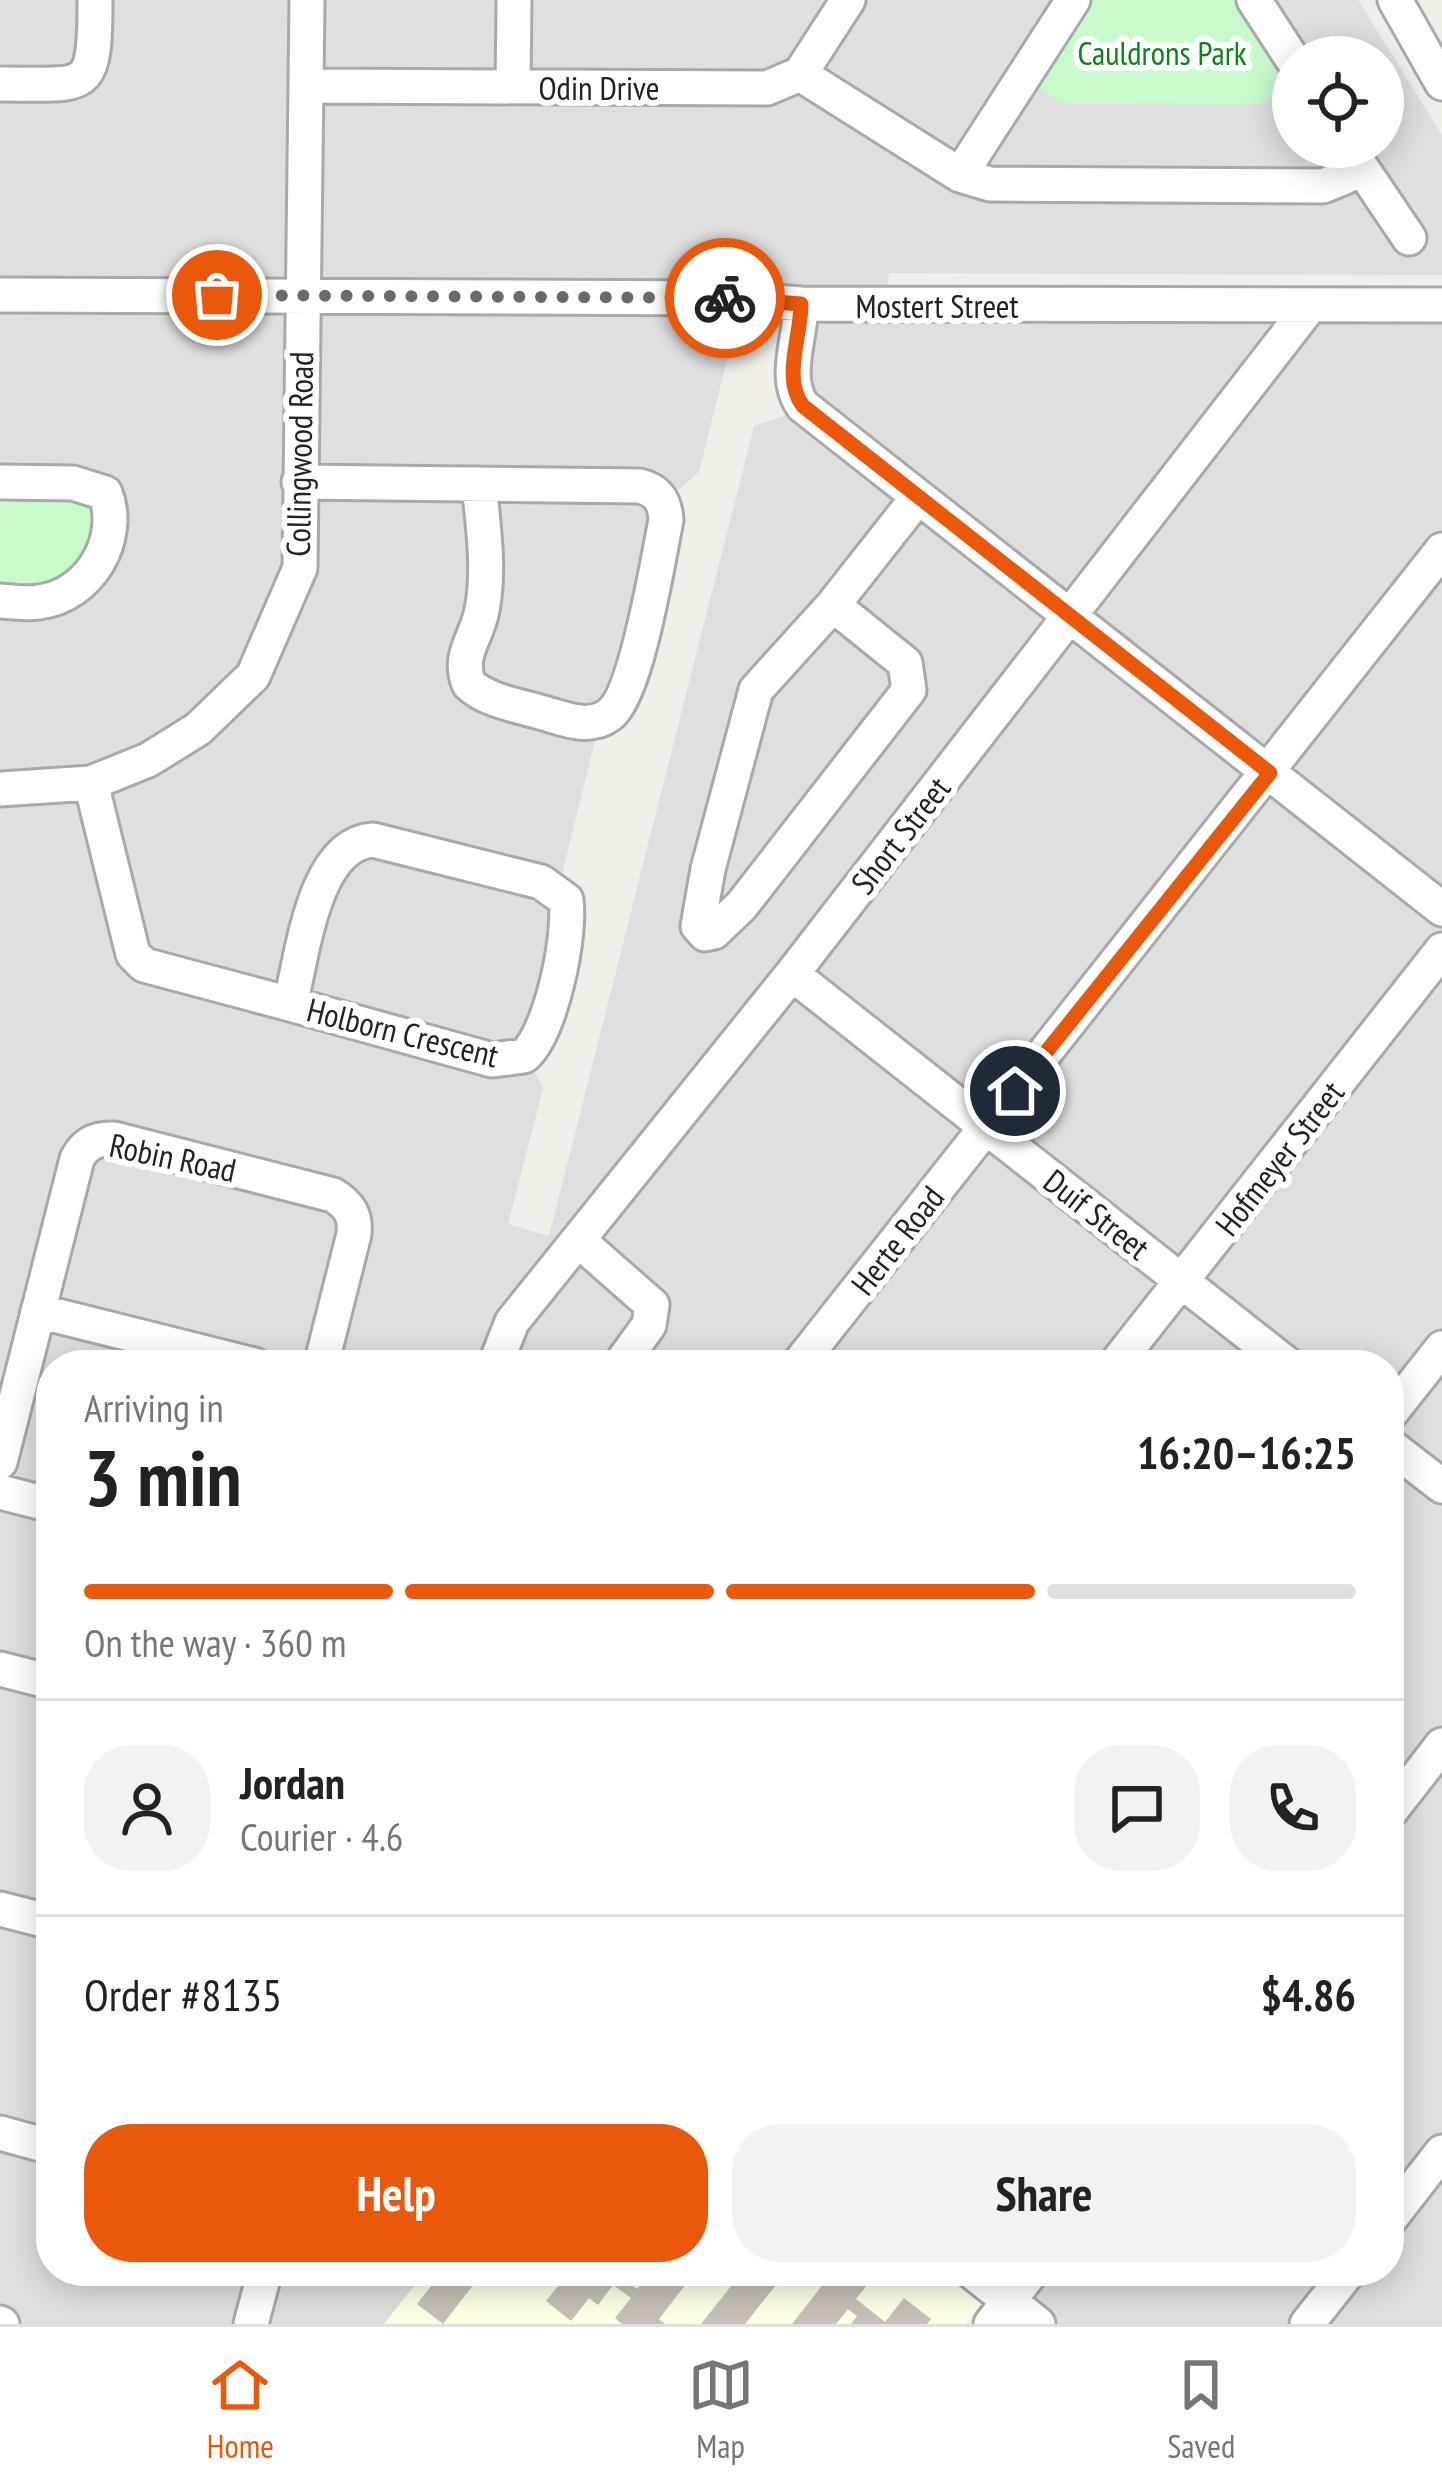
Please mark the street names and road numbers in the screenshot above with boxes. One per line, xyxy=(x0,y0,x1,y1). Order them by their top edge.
street label: Odin Drive xyxy=(538,66,660,109)
street label: Mostert Street xyxy=(855,284,1019,327)
street label: Collingwood Road xyxy=(276,351,322,557)
street label: Short Street xyxy=(841,768,959,902)
street label: Holborn Crescent xyxy=(303,987,503,1077)
street label: Hofmeyer Street xyxy=(1205,1072,1353,1244)
street label: Robin Road xyxy=(106,1123,240,1191)
street label: Duif Street xyxy=(1035,1159,1159,1269)
street label: Herte Road xyxy=(841,1177,953,1303)

